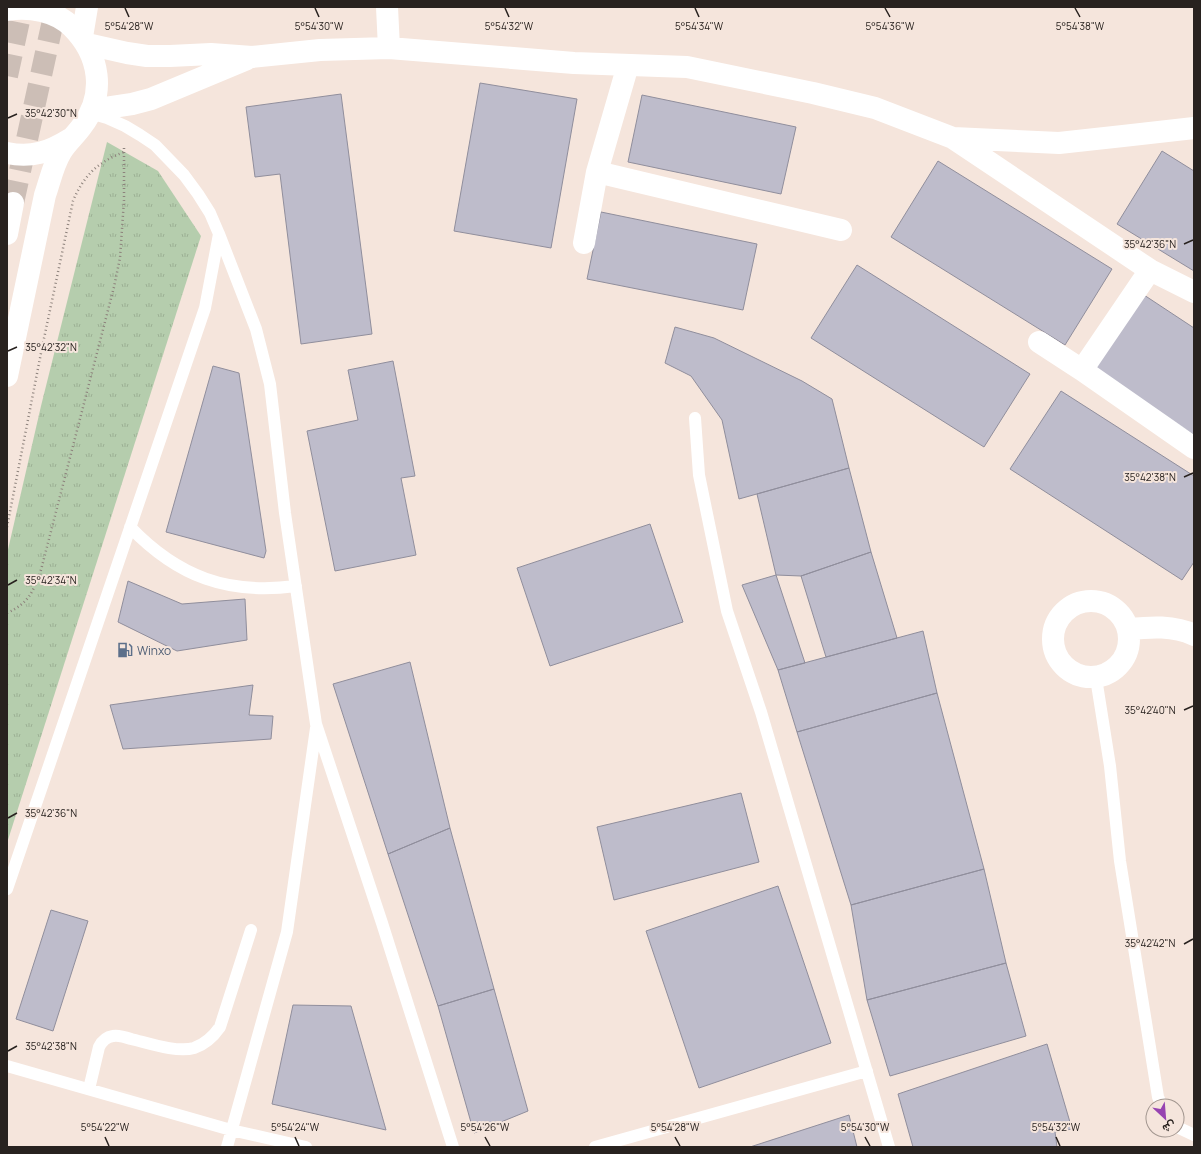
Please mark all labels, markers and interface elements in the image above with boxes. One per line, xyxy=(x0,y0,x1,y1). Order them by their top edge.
text: 5°54'28"W xyxy=(105,19,154,33)
text: 5°54'30"W xyxy=(295,19,344,33)
text: 5°54'32"W xyxy=(485,19,534,33)
text: 5°54'34"W xyxy=(675,19,724,33)
text: 5°54'36"W xyxy=(866,19,915,33)
text: 5°54'38"W xyxy=(1056,19,1105,33)
text: 35°42'30"N xyxy=(25,106,77,120)
text: 35°42'36"N xyxy=(1124,237,1176,251)
text: 35°42'32"N xyxy=(25,340,77,354)
text: 35°42'38"N xyxy=(1124,470,1176,484)
text: 35°42'34"N xyxy=(25,573,77,587)
fuel station icon: Winxo xyxy=(116,641,134,659)
place label: Winxo xyxy=(137,642,171,659)
text: 35°42'40"N xyxy=(1124,703,1176,717)
text: 35°42'36"N xyxy=(25,806,77,820)
text: 35°42'42"N xyxy=(1125,936,1175,950)
text: 35°42'38"N xyxy=(25,1039,77,1053)
north arrow xyxy=(1145,1098,1185,1138)
text: ش xyxy=(1160,1118,1179,1137)
text: 5°54'22"W xyxy=(81,1120,130,1134)
text: 5°54'24"W xyxy=(271,1120,320,1134)
text: 5°54'26"W xyxy=(461,1120,510,1134)
text: 5°54'28"W xyxy=(651,1120,700,1134)
text: 5°54'30"W xyxy=(841,1120,890,1134)
text: 5°54'32"W xyxy=(1032,1120,1081,1134)

